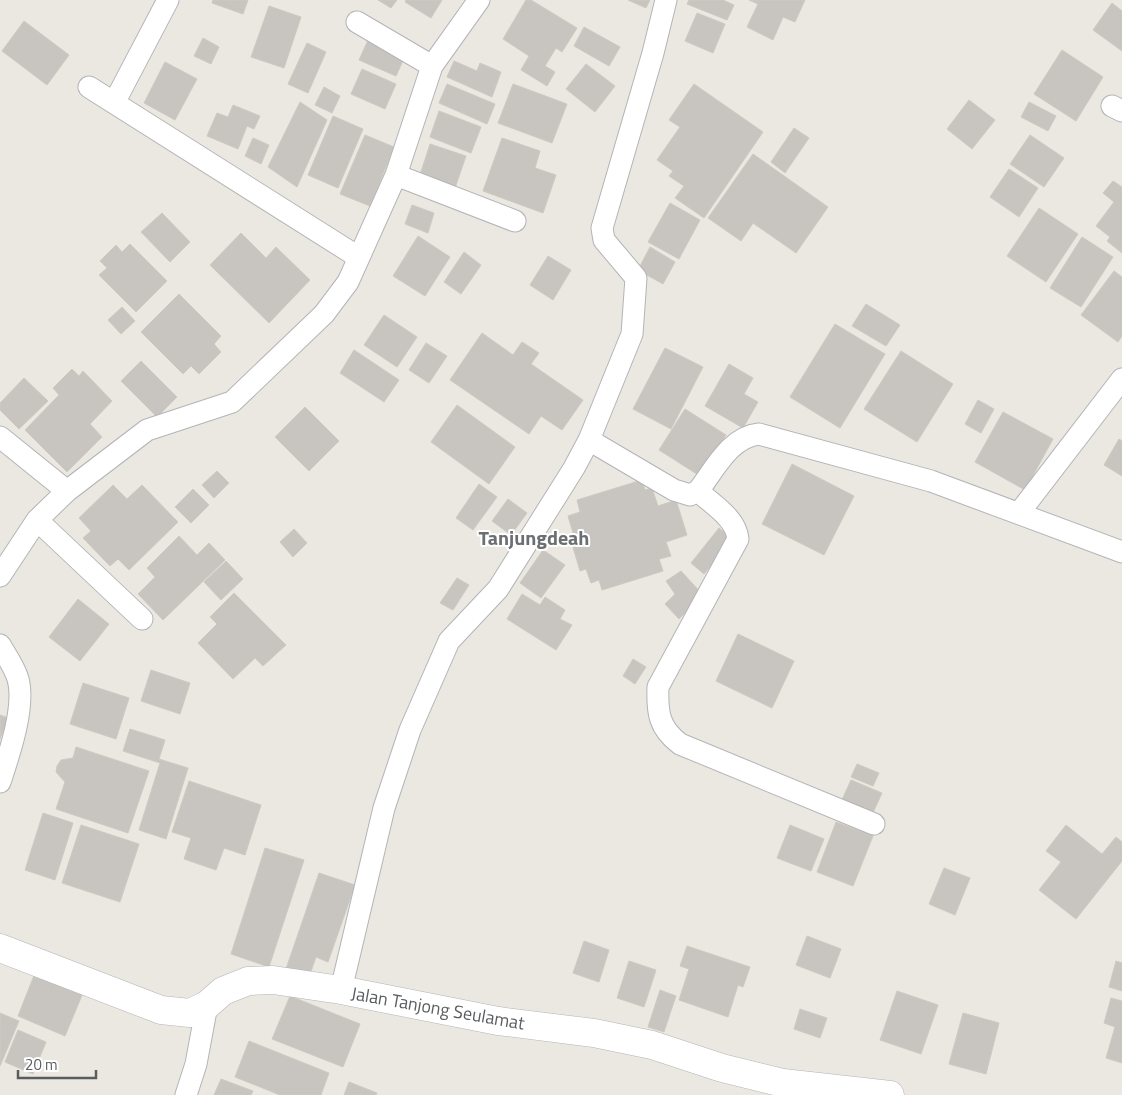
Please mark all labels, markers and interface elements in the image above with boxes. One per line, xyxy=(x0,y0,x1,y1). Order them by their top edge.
district label: Tanjungdeah xyxy=(479,522,589,553)
street label: Jalan Tanjong Seulamat xyxy=(349,979,528,1037)
scale bar xyxy=(18,1048,95,1080)
text: 20 m xyxy=(25,1053,58,1076)

